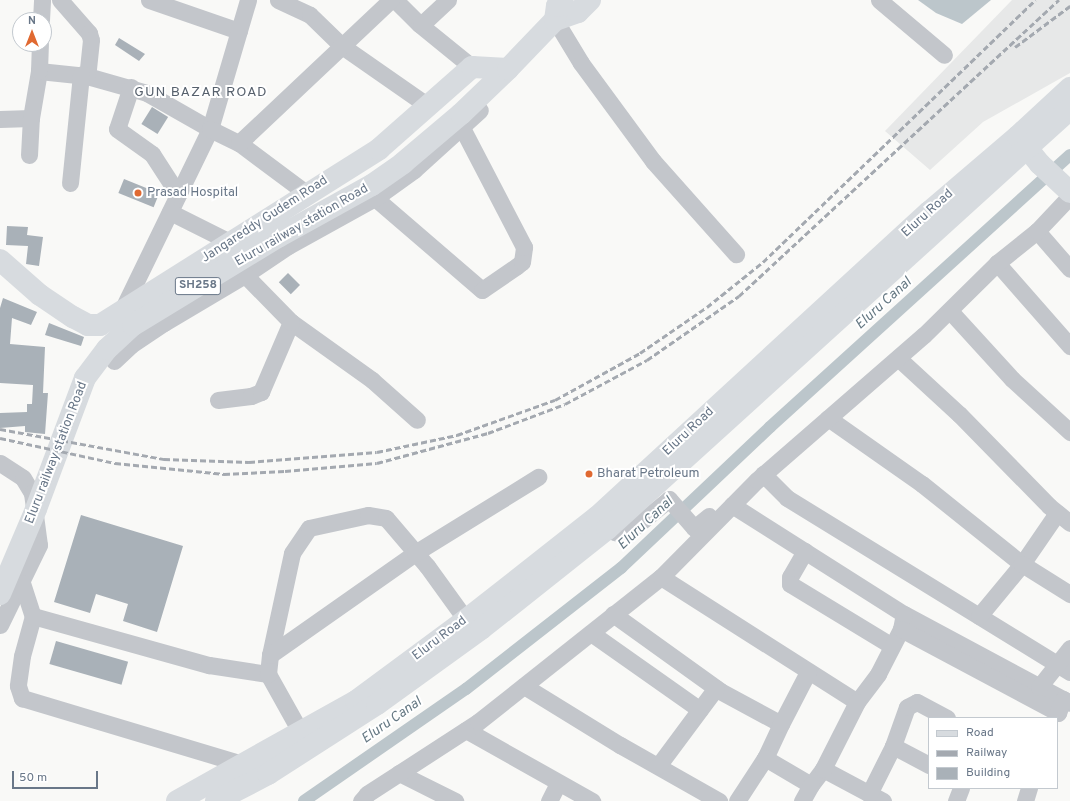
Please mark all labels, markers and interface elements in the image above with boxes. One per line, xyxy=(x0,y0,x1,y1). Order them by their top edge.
north arrow xyxy=(12,12,52,52)
text: N xyxy=(28,14,36,28)
district label: GUN BAZAR ROAD xyxy=(134,85,268,101)
street label: Jangareddy Gudem Road xyxy=(199,173,331,267)
street label: Eluru railway station Road xyxy=(233,181,371,271)
place label: Prasad Hospital xyxy=(147,185,238,201)
marker: Prasad Hospital xyxy=(132,187,144,199)
street label: Eluru Road xyxy=(899,187,957,241)
water label: Eluru Canal xyxy=(853,274,915,334)
road number: SH258 xyxy=(174,276,222,296)
street label: Eluru railway station Road xyxy=(23,380,91,526)
street label: Eluru Road xyxy=(660,404,718,460)
place label: Bharat Petroleum xyxy=(597,466,700,482)
marker: Bharat Petroleum xyxy=(584,469,594,479)
water label: Eluru Canal xyxy=(615,494,677,554)
street label: Eluru Road xyxy=(410,614,470,664)
water label: Eluru Canal xyxy=(359,694,425,748)
legend xyxy=(928,717,1058,789)
text: Road xyxy=(966,725,994,741)
text: Railway xyxy=(966,745,1007,761)
scale bar xyxy=(14,763,100,789)
text: Building xyxy=(966,765,1010,781)
text: 50 m xyxy=(19,770,47,786)

